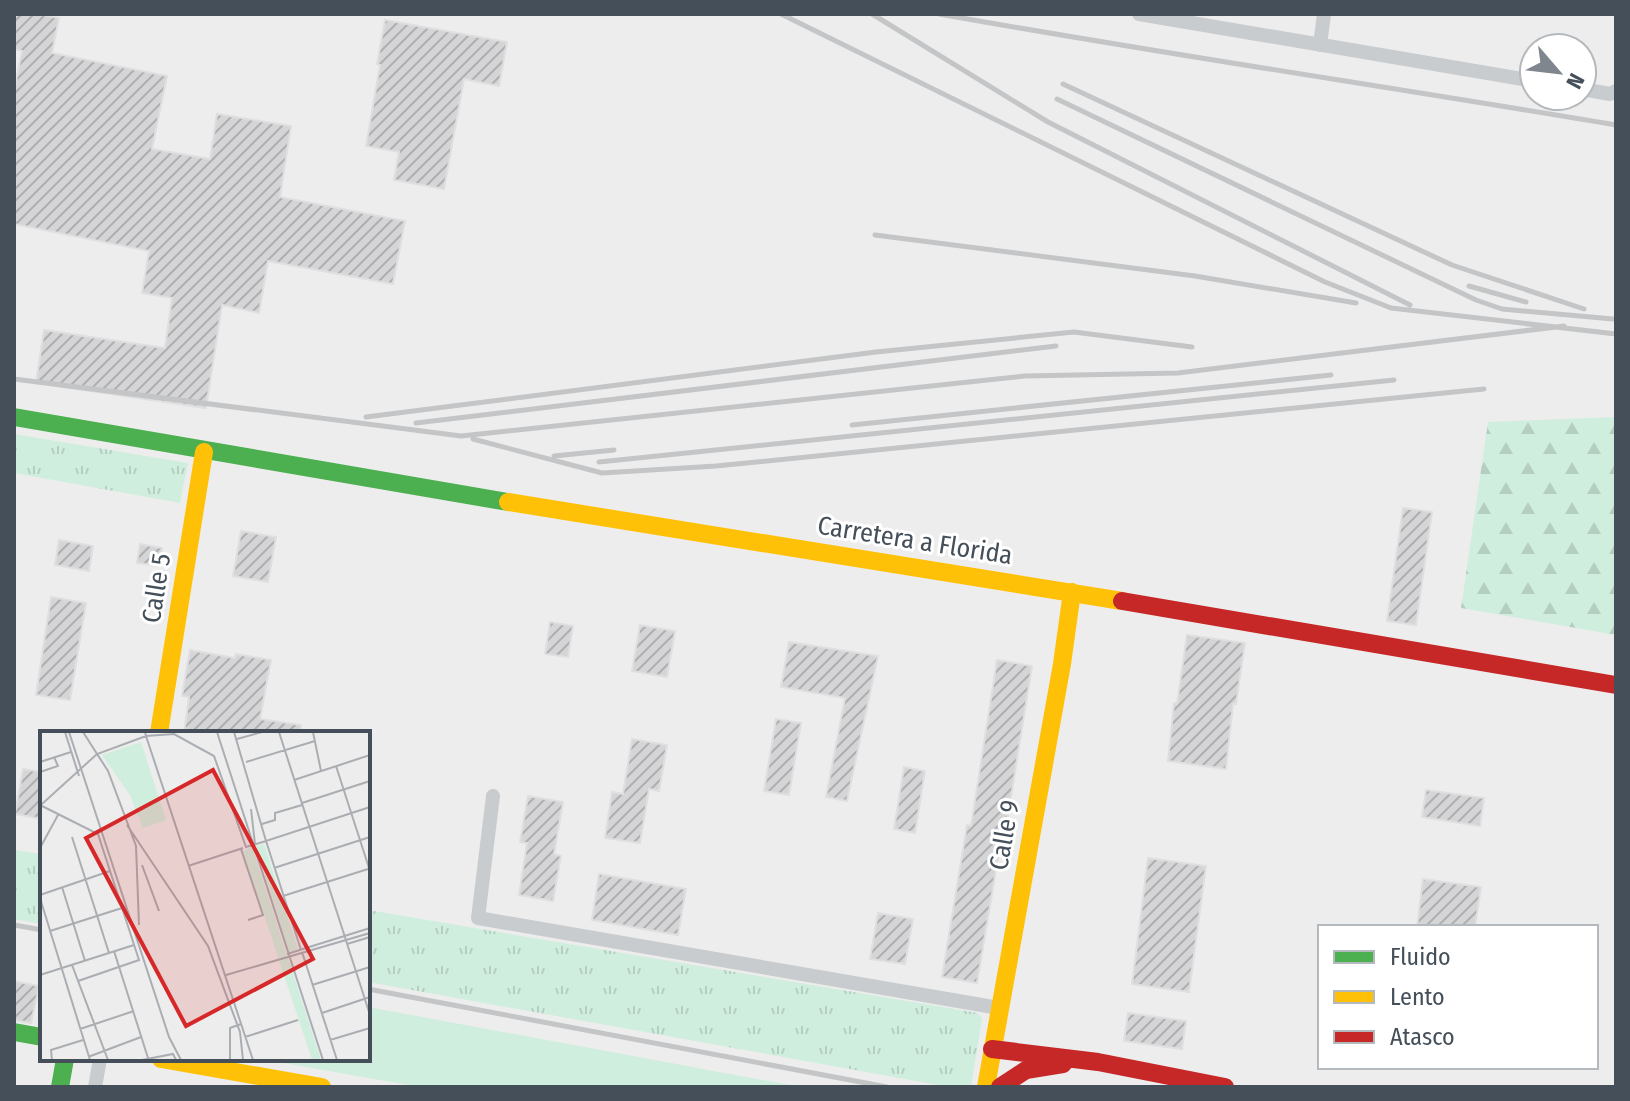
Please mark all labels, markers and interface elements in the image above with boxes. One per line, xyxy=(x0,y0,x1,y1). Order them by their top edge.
north arrow xyxy=(1518,32,1598,112)
text: N xyxy=(1560,69,1590,93)
street label: Carretera a Florida xyxy=(815,510,1014,571)
street label: Calle 5 xyxy=(136,551,177,625)
inset map xyxy=(40,731,370,1061)
street label: Calle 9 xyxy=(983,798,1026,873)
legend xyxy=(1318,925,1598,1069)
text: Fluido xyxy=(1390,943,1451,971)
text: Lento xyxy=(1390,983,1445,1011)
text: Atasco xyxy=(1390,1023,1455,1051)

